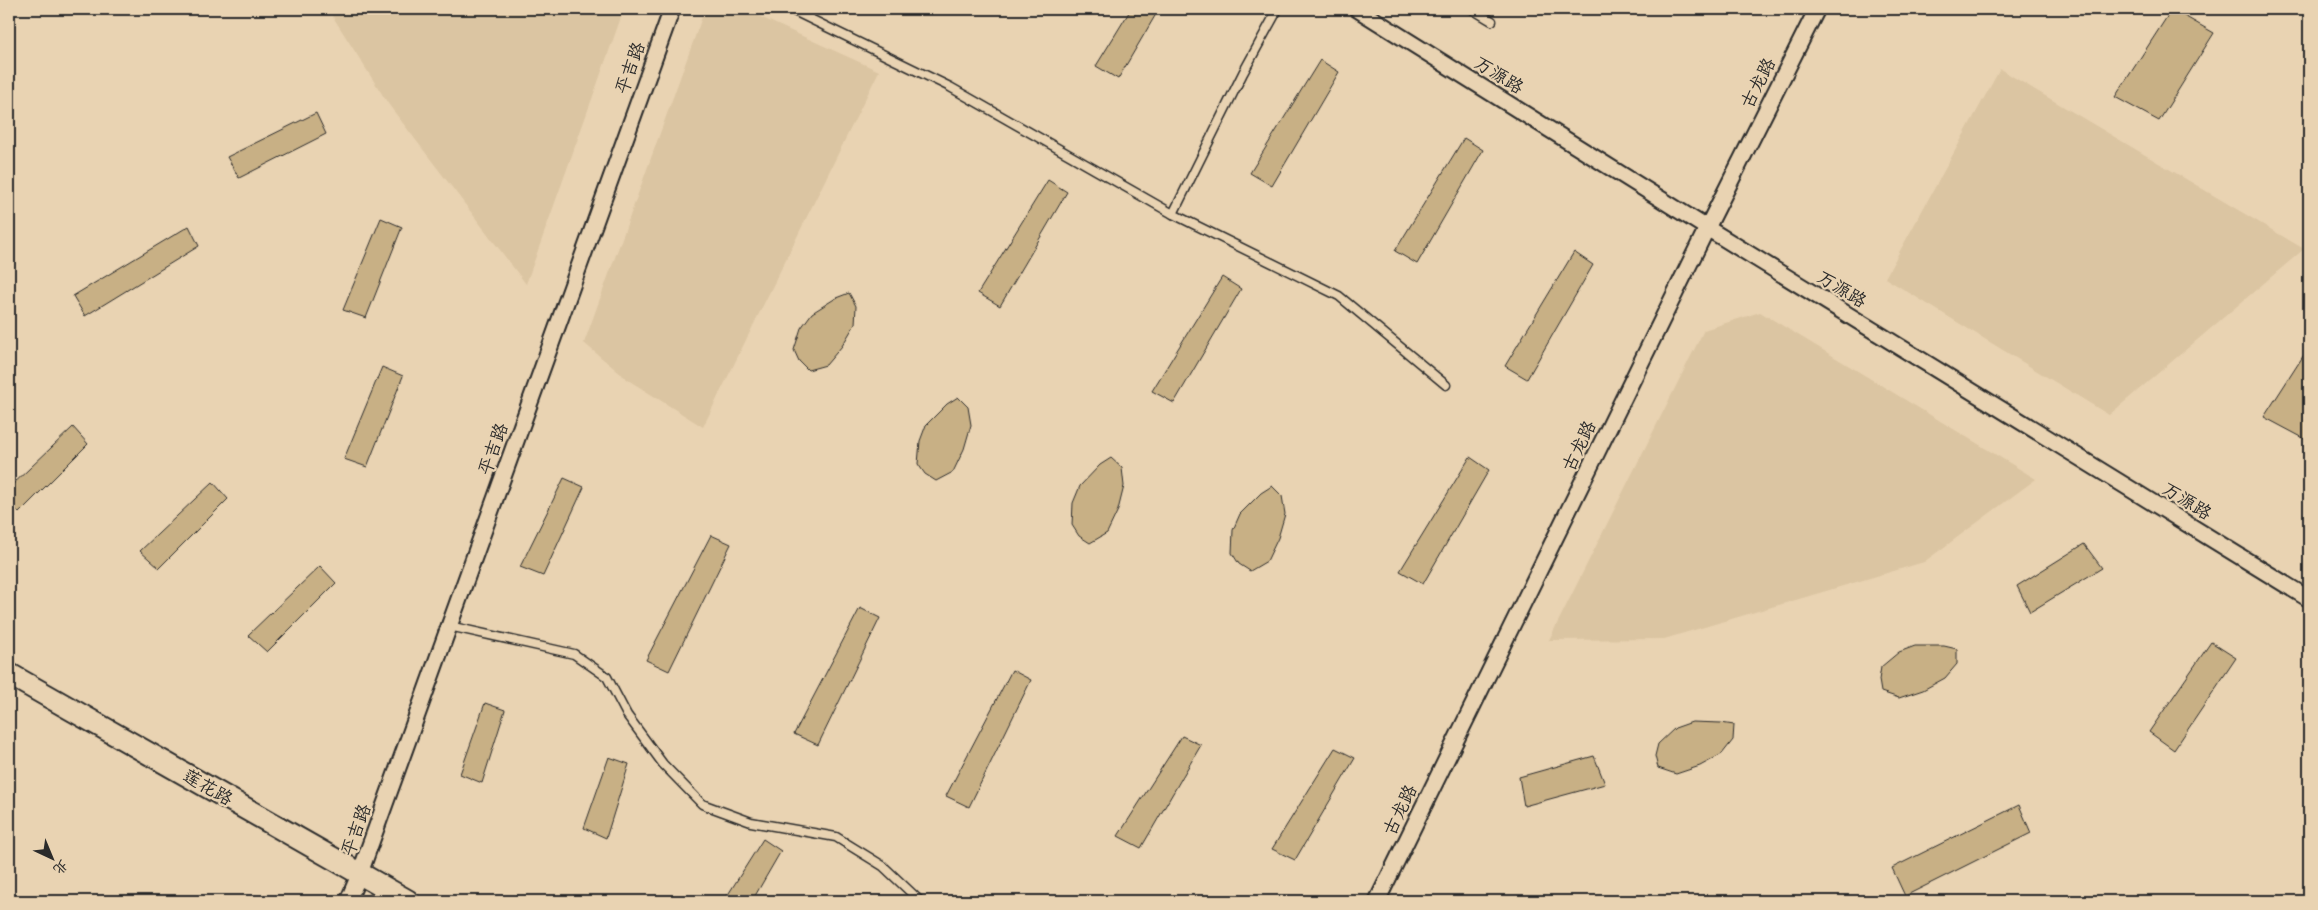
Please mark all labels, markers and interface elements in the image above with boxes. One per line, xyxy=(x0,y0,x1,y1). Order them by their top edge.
street label: 平吉路 xyxy=(609,38,651,97)
street label: 万源路 xyxy=(1470,50,1529,99)
street label: 古龙路 xyxy=(1734,53,1781,113)
street label: 万源路 xyxy=(1813,264,1872,313)
street label: 古龙路 xyxy=(1555,416,1602,476)
street label: 平吉路 xyxy=(472,419,514,478)
street label: 万源路 xyxy=(2158,476,2217,525)
street label: 莲花路 xyxy=(179,762,238,811)
street label: 古龙路 xyxy=(1376,780,1423,840)
street label: 平吉路 xyxy=(335,800,377,859)
north arrow xyxy=(28,832,78,882)
text: 北 xyxy=(50,856,73,879)

